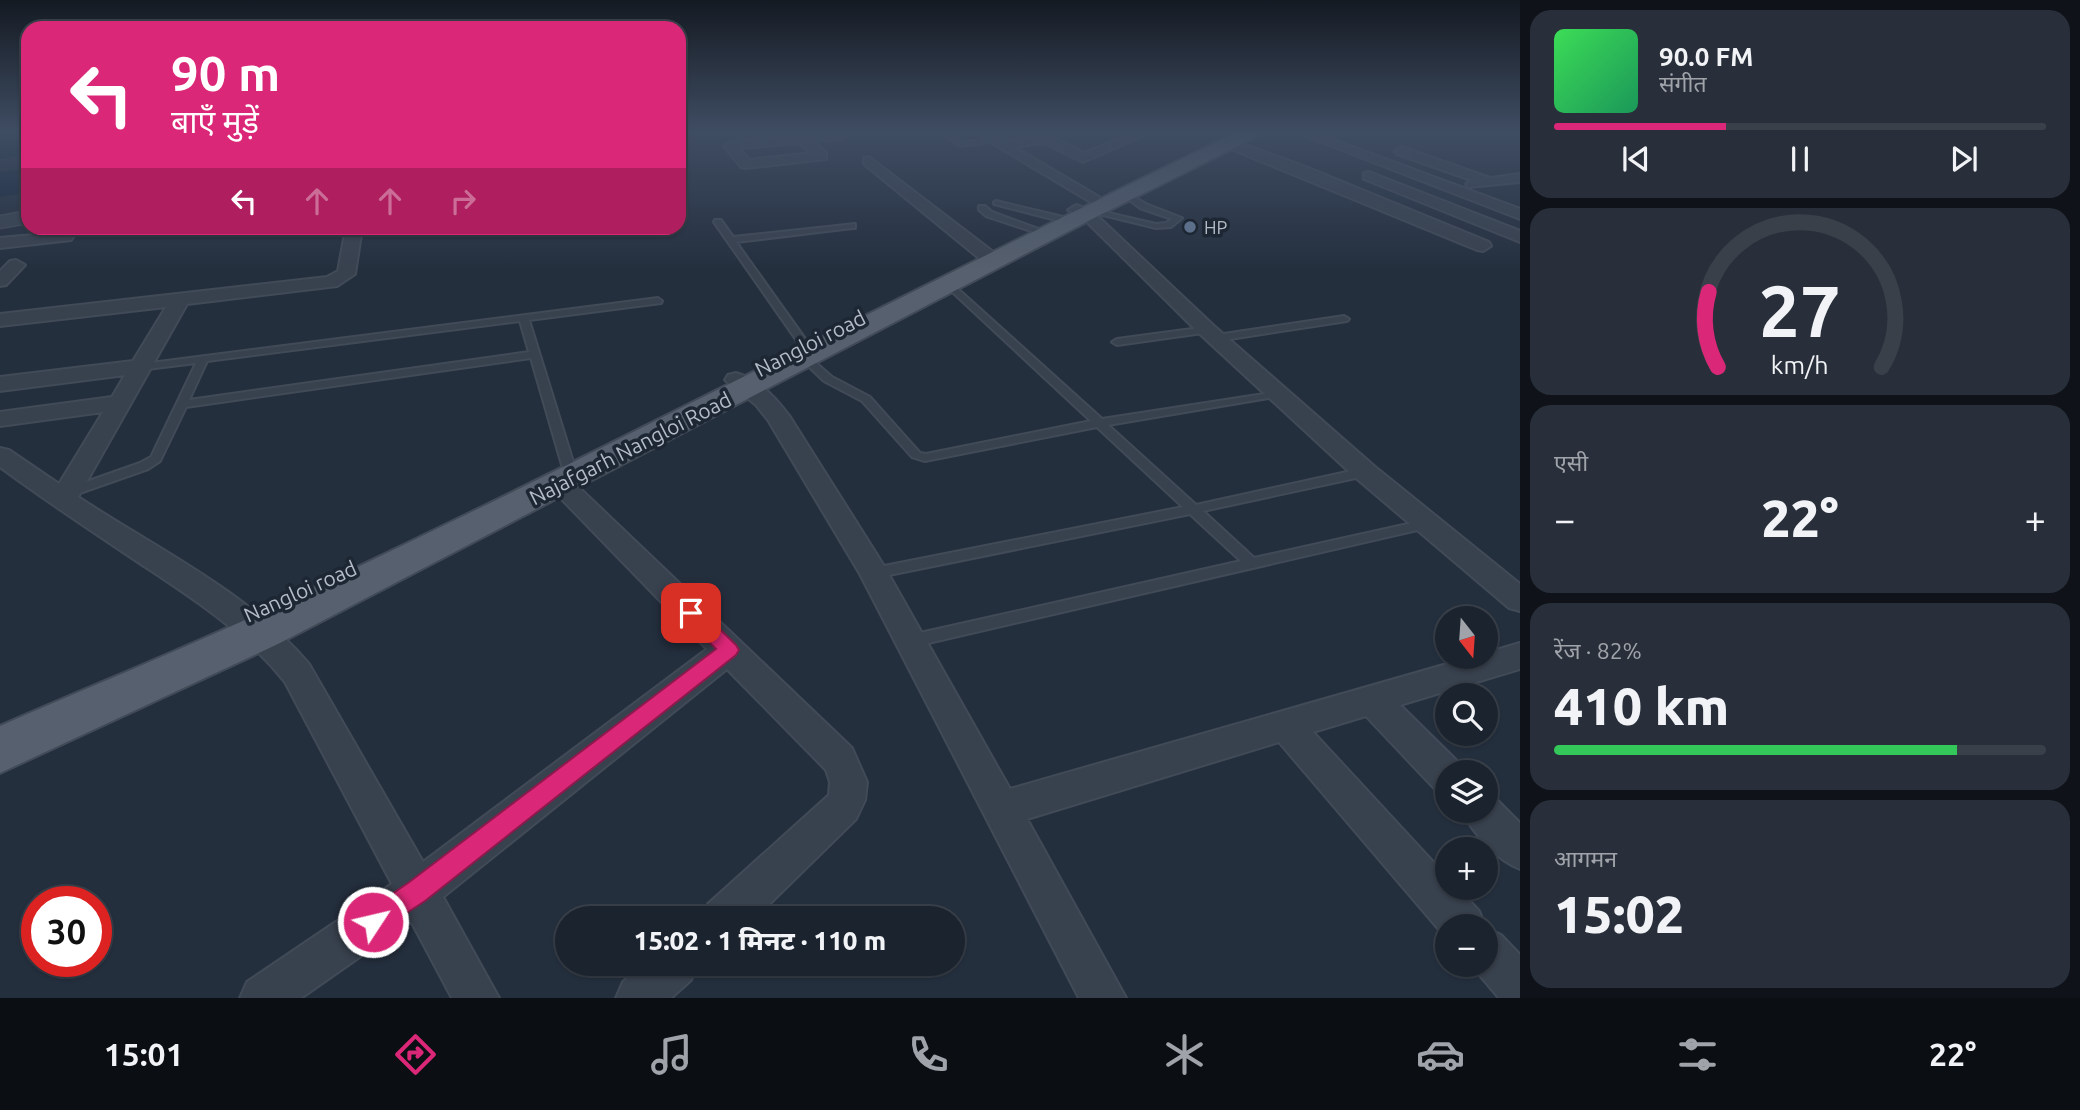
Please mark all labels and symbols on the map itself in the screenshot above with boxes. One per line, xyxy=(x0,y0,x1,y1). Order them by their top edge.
place label: HP xyxy=(1204,217,1228,237)
marker: HP xyxy=(1182,219,1198,235)
street label: Nangloi road xyxy=(751,305,869,381)
street label: Najafgarh Nangloi Road xyxy=(525,387,735,509)
street label: Nangloi road xyxy=(240,555,360,627)
pin xyxy=(661,583,721,643)
north arrow xyxy=(1435,606,1498,668)
position arrow xyxy=(336,885,410,959)
speed limit sign: 30 xyxy=(21,886,112,977)

